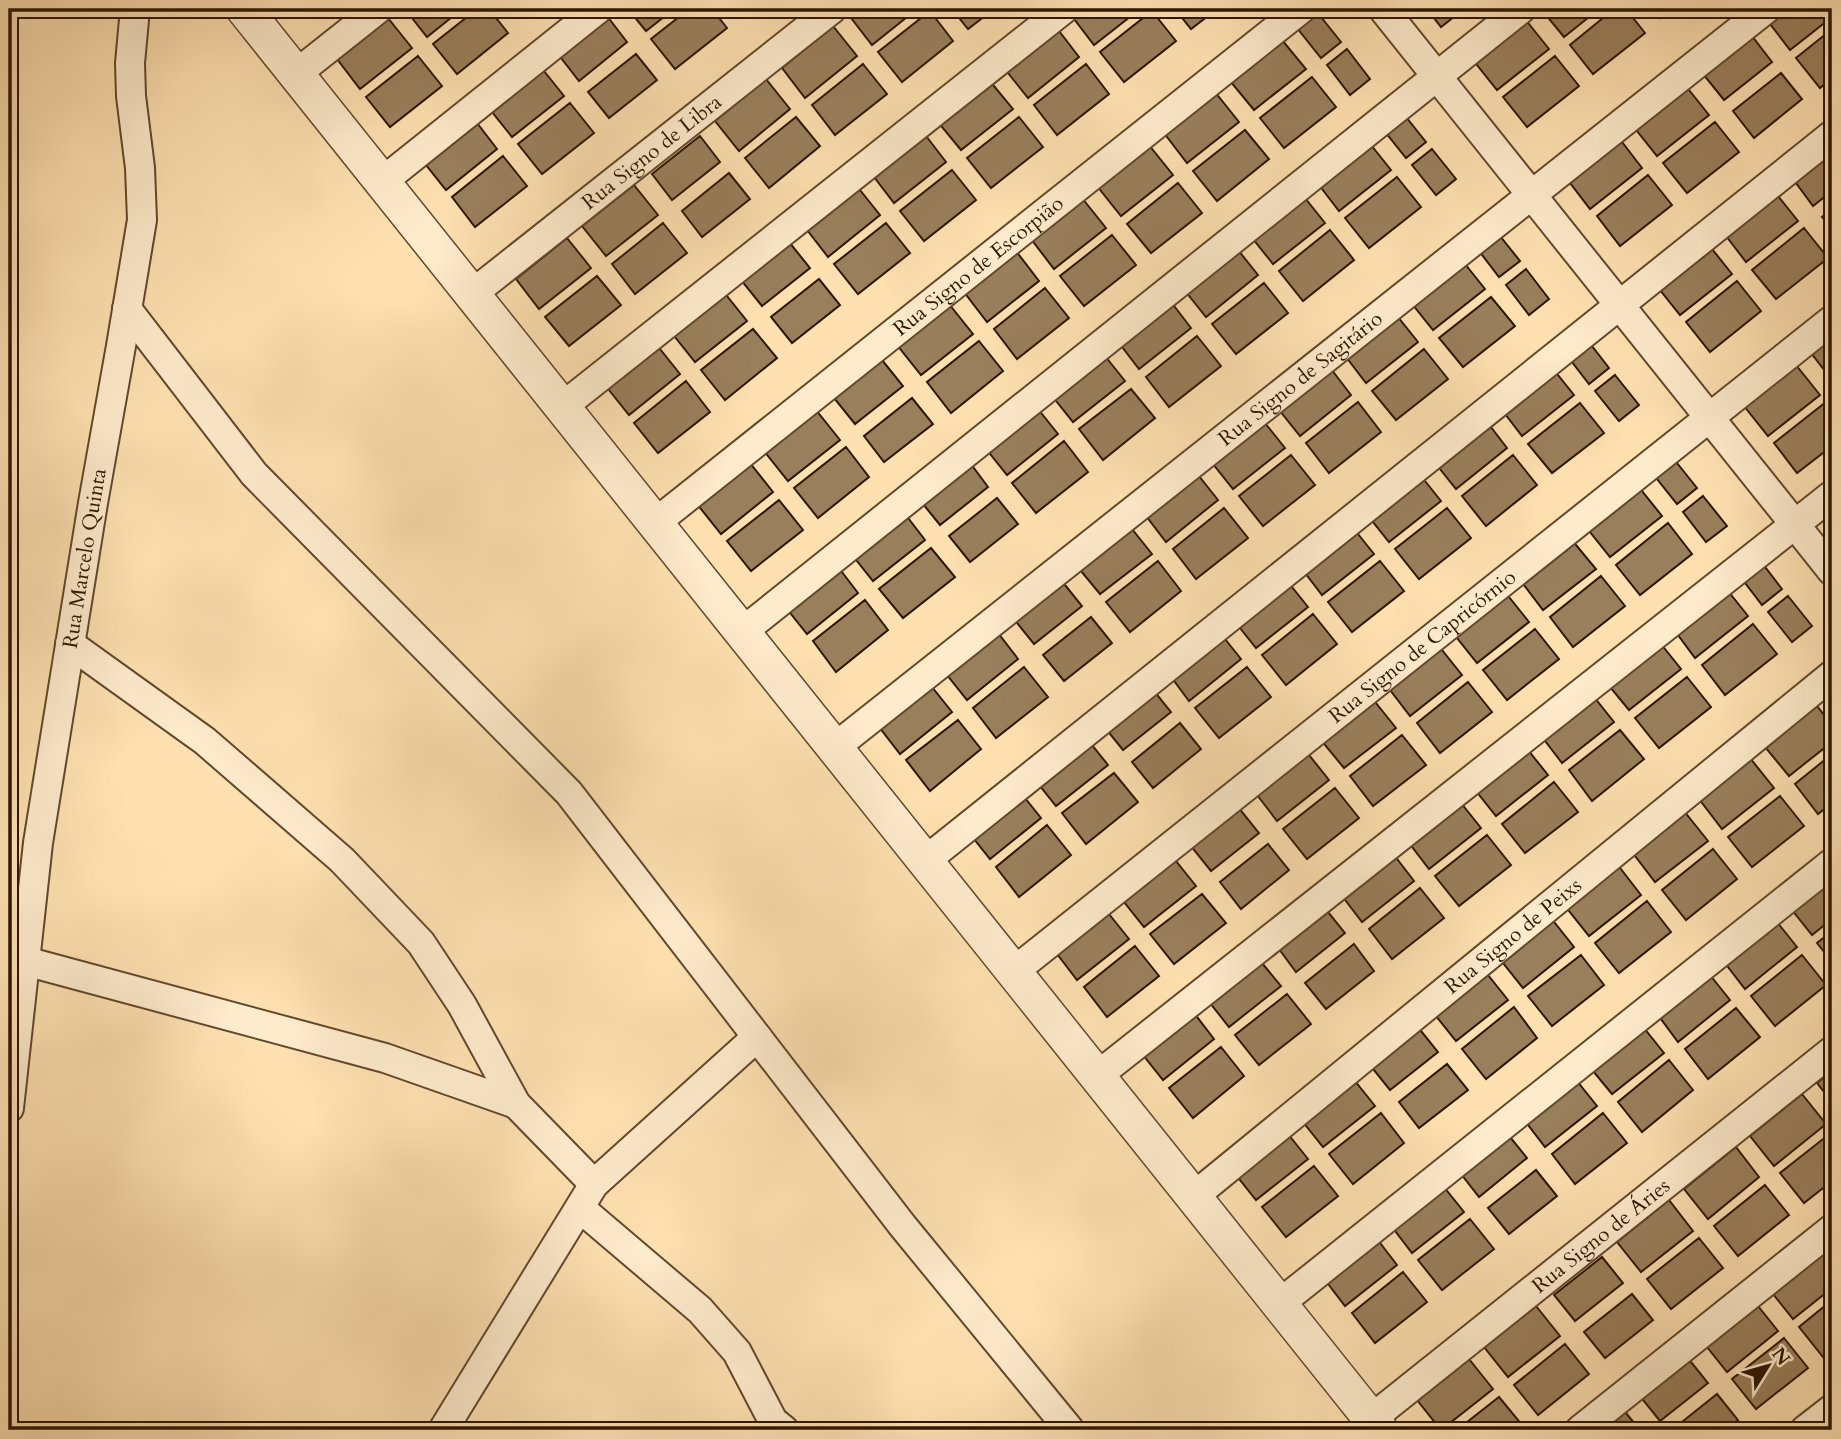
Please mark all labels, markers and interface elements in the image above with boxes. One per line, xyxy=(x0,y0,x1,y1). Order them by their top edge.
street label: Rua Signo de Libra xyxy=(576,87,728,216)
street label: Rua Signo de Escorpião xyxy=(887,189,1070,343)
street label: Rua Signo de Sagitário xyxy=(1212,304,1388,453)
street label: Rua Marcelo Quinta xyxy=(55,466,113,650)
street label: Rua Signo de Capricórnio xyxy=(1322,563,1522,730)
street label: Rua Signo de Peixs xyxy=(1438,871,1588,1001)
street label: Rua Signo de Áries xyxy=(1526,1171,1676,1300)
north arrow xyxy=(1732,1330,1802,1400)
text: N xyxy=(1765,1342,1796,1371)

